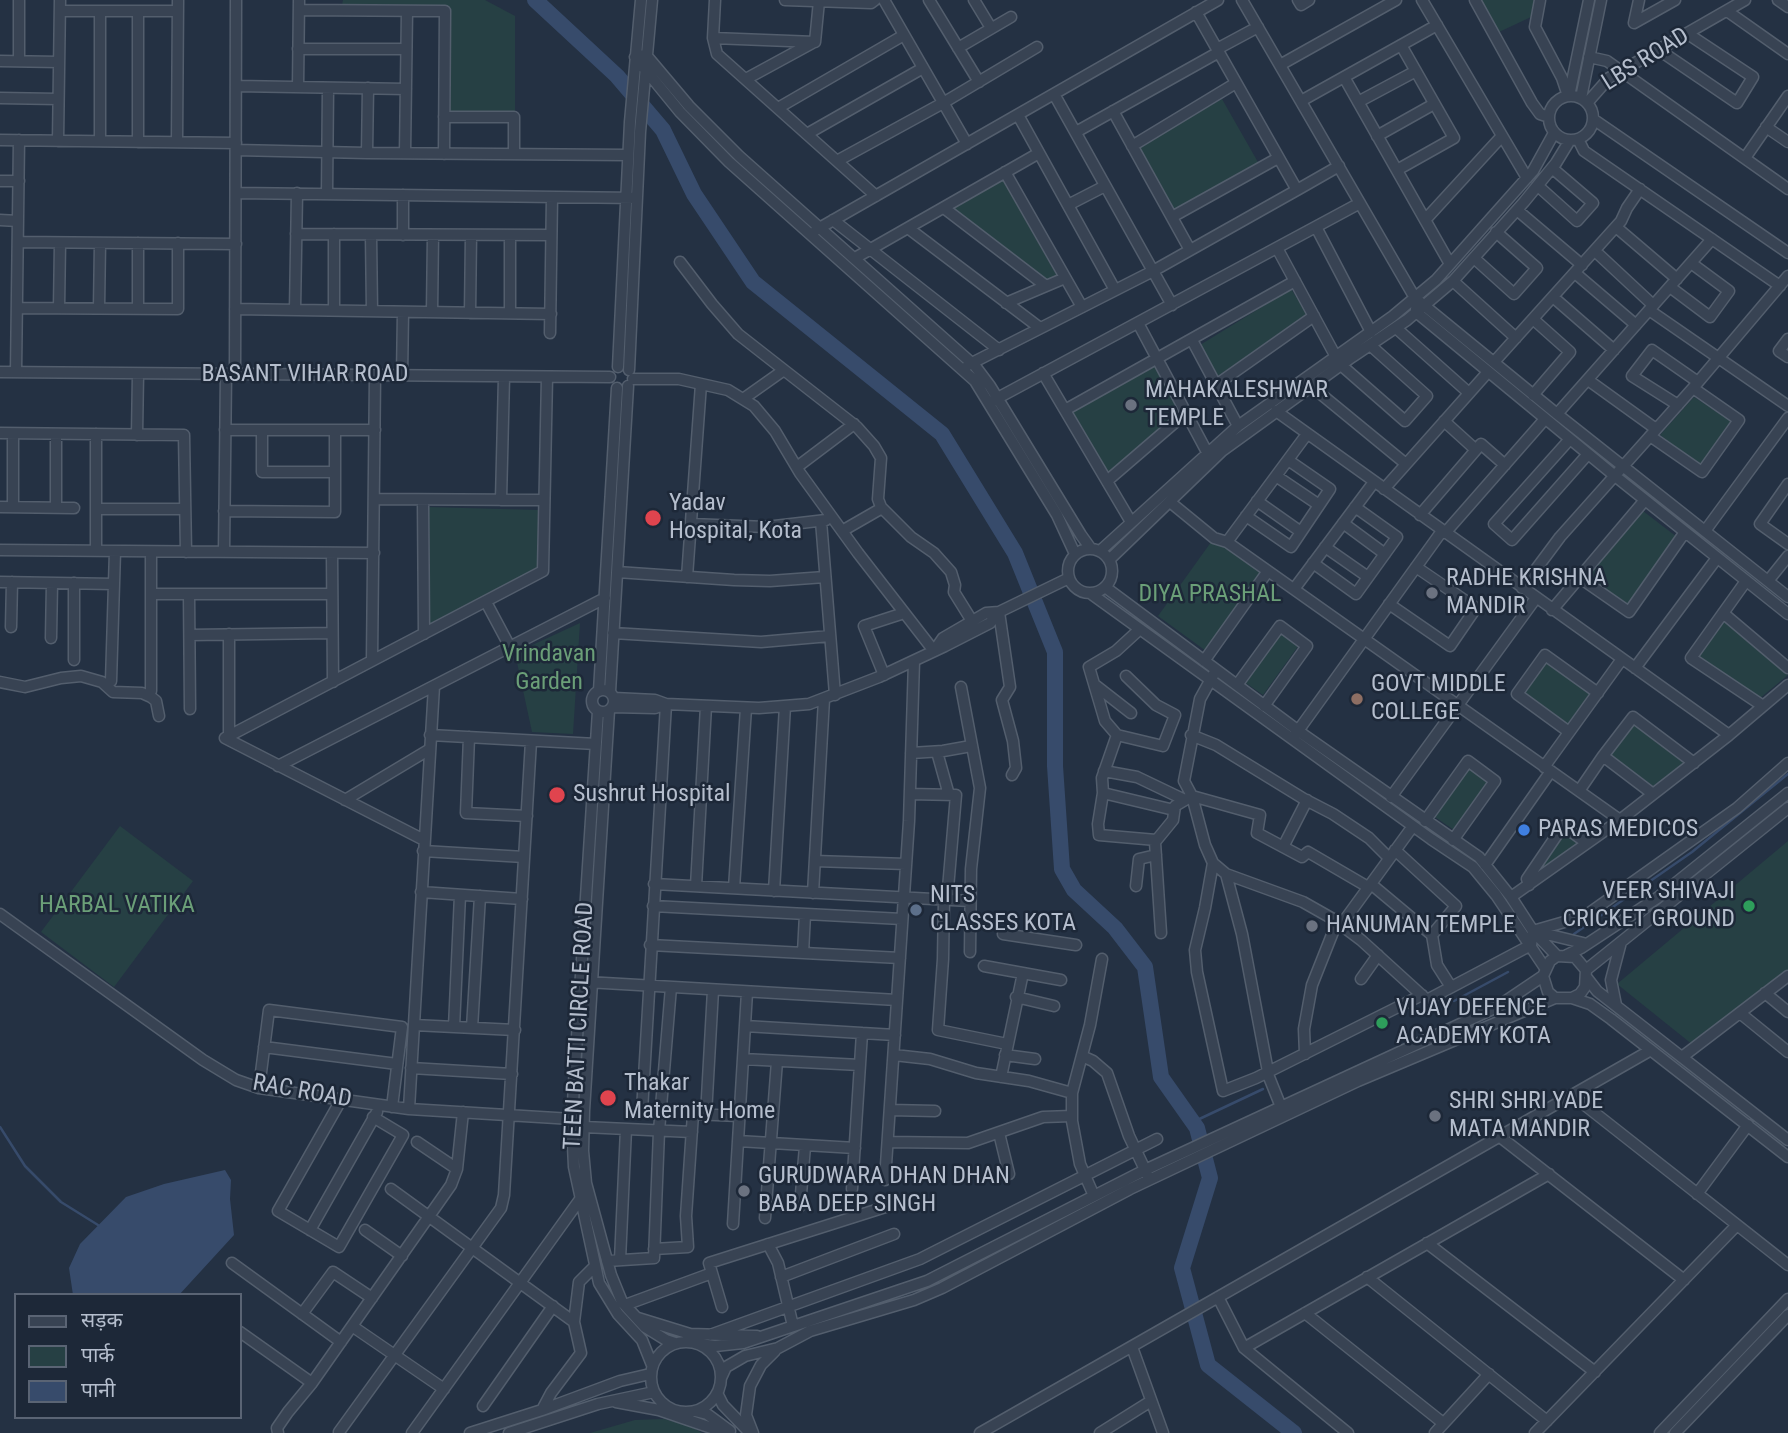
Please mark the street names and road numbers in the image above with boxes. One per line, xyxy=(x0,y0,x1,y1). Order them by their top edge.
street label: LBS ROAD xyxy=(1597,22,1695,98)
street label: BASANT VIHAR ROAD xyxy=(202,361,408,389)
street label: TEEN BATTI CIRCLE ROAD xyxy=(559,901,601,1151)
street label: RAC ROAD xyxy=(250,1069,354,1115)

